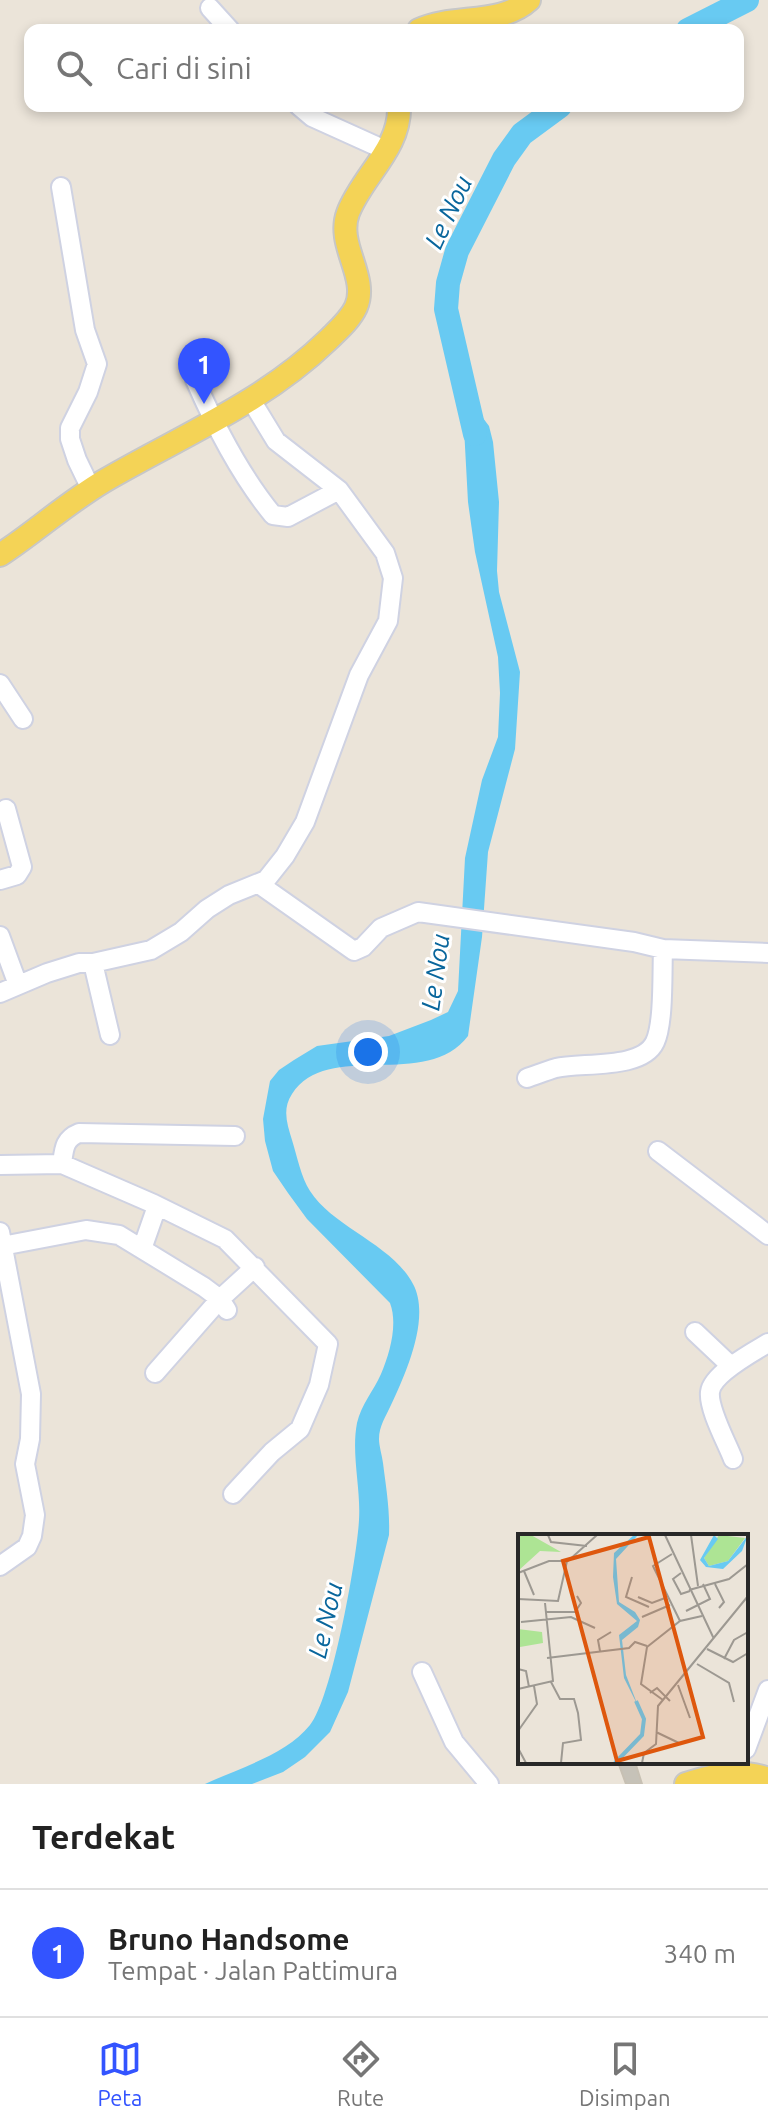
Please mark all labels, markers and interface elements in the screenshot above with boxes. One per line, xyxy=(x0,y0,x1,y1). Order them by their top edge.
search box xyxy=(24,24,744,112)
icon: search xyxy=(52,46,96,90)
text: Cari di sini xyxy=(116,51,252,85)
water label: Le Nou xyxy=(419,171,477,253)
pin: 1 xyxy=(178,338,230,404)
water label: Le Nou xyxy=(415,932,455,1012)
your location xyxy=(348,1032,388,1072)
inset map xyxy=(518,1534,748,1764)
water label: Le Nou xyxy=(302,1579,348,1661)
text: Terdekat xyxy=(32,1817,175,1855)
text: Bruno Handsome xyxy=(108,1922,349,1956)
text: 1 xyxy=(51,1939,65,1968)
text: 340 m xyxy=(664,1939,736,1968)
text: Tempat · Jalan Pattimura xyxy=(108,1956,398,1985)
tab: Peta xyxy=(97,2037,142,2110)
tab: Rute xyxy=(337,2037,384,2110)
tab: Disimpan xyxy=(579,2037,671,2110)

